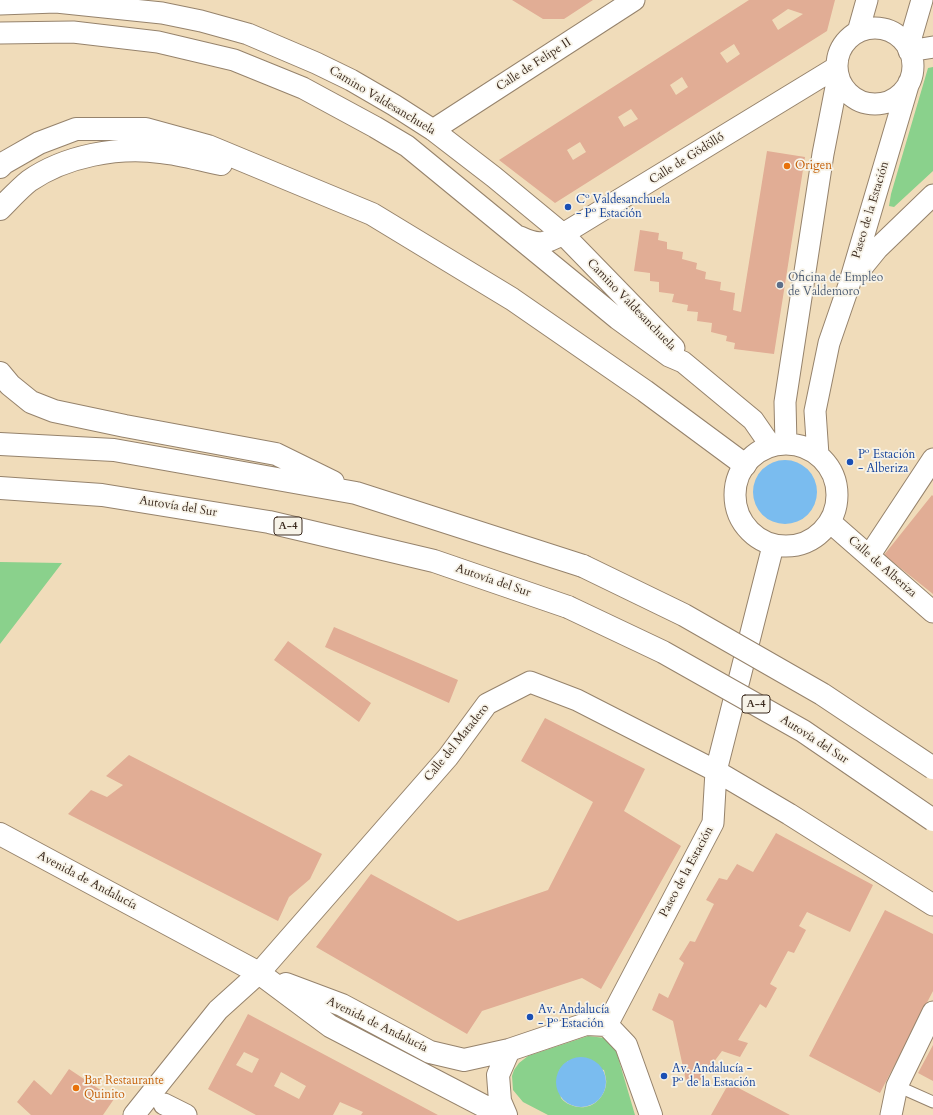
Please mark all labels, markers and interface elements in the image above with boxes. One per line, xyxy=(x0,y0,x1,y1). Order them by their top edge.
street label: Calle de Felipe II xyxy=(494,35,574,95)
street label: Camino Valdesanchuela xyxy=(326,63,438,139)
street label: Calle de Gödöllő xyxy=(647,130,727,188)
place label: Origen xyxy=(795,159,832,173)
street label: Paseo de la Estación xyxy=(849,160,893,260)
marker: Origen xyxy=(782,161,792,171)
place label: Cº Valdesanchuela - Pº Estación xyxy=(576,193,670,221)
marker: Cº Valdesanchuela - Pº Estación xyxy=(563,202,573,212)
street label: Camino Valdesanchuela xyxy=(584,256,678,354)
place label: Oficina de Empleo de Valdemoro xyxy=(788,271,883,299)
marker: Oficina de Empleo de Valdemoro xyxy=(775,280,785,290)
place label: Pº Estación - Alberiza xyxy=(858,448,915,476)
marker: Pº Estación - Alberiza xyxy=(845,457,855,467)
street label: Autovía del Sur xyxy=(138,494,218,520)
road number: A-4 xyxy=(274,517,302,535)
street label: Calle de Alberiza xyxy=(845,533,919,601)
street label: Autovía del Sur xyxy=(454,561,532,601)
road number: A-4 xyxy=(742,695,770,713)
street label: Calle del Matadero xyxy=(421,701,493,785)
street label: Autovía del Sur xyxy=(777,713,851,767)
street label: Paseo de la Estación xyxy=(657,824,717,920)
street label: Avenida de Andalucía xyxy=(35,849,139,913)
street label: Avenida de Andalucía xyxy=(324,994,430,1056)
place label: Av. Andalucía - Pº Estación xyxy=(538,1003,609,1031)
marker: Av. Andalucía - Pº Estación xyxy=(525,1012,535,1022)
place label: Av. Andalucía - Pº de la Estación xyxy=(672,1062,756,1090)
marker: Av. Andalucía - Pº de la Estación xyxy=(659,1071,669,1081)
place label: Bar Restaurante Quinito xyxy=(84,1074,164,1102)
marker: Bar Restaurante Quinito xyxy=(71,1083,81,1093)

